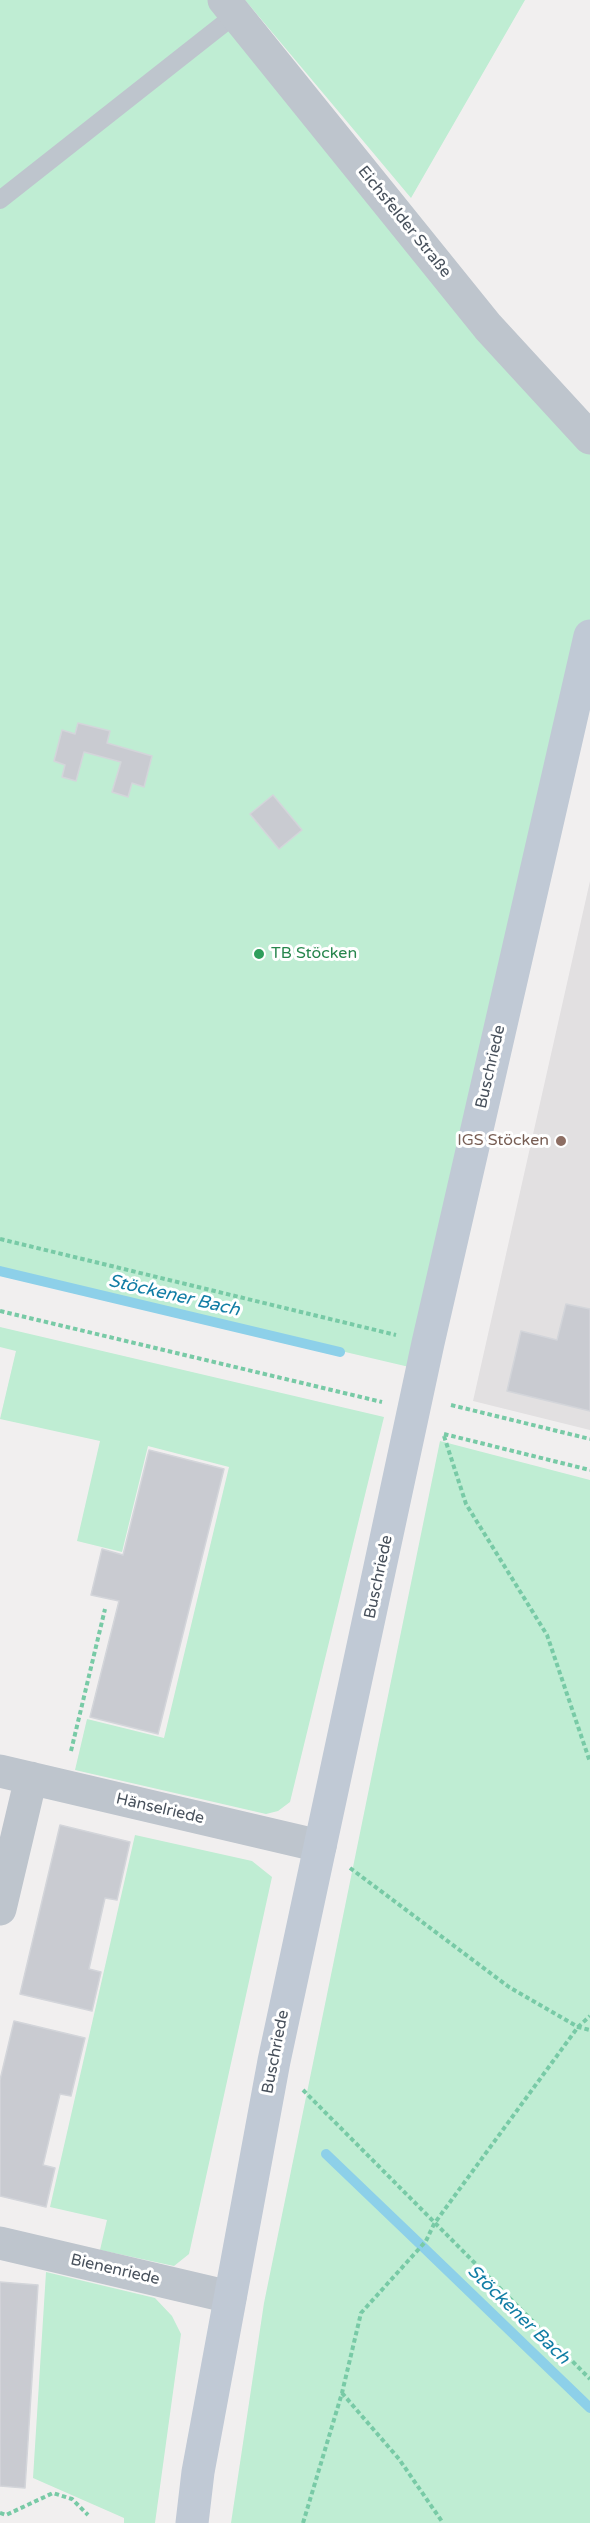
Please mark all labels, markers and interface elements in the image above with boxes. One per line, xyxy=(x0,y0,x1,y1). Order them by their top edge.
street label: Eichsfelder Straße xyxy=(353,162,455,282)
place label: TB Stöcken xyxy=(271,944,357,964)
marker: TB Stöcken xyxy=(252,947,266,961)
street label: Buschriede xyxy=(472,1023,510,1111)
place label: IGS Stöcken xyxy=(457,1131,549,1151)
marker: IGS Stöcken xyxy=(554,1134,568,1148)
water label: Stöckener Bach xyxy=(106,1270,242,1322)
street label: Buschriede xyxy=(361,1533,397,1621)
street label: Hänselriede xyxy=(114,1790,206,1828)
street label: Buschriede xyxy=(258,2008,294,2096)
street label: Bienenriede xyxy=(69,2250,161,2290)
water label: Stöckener Bach xyxy=(462,2261,574,2369)

